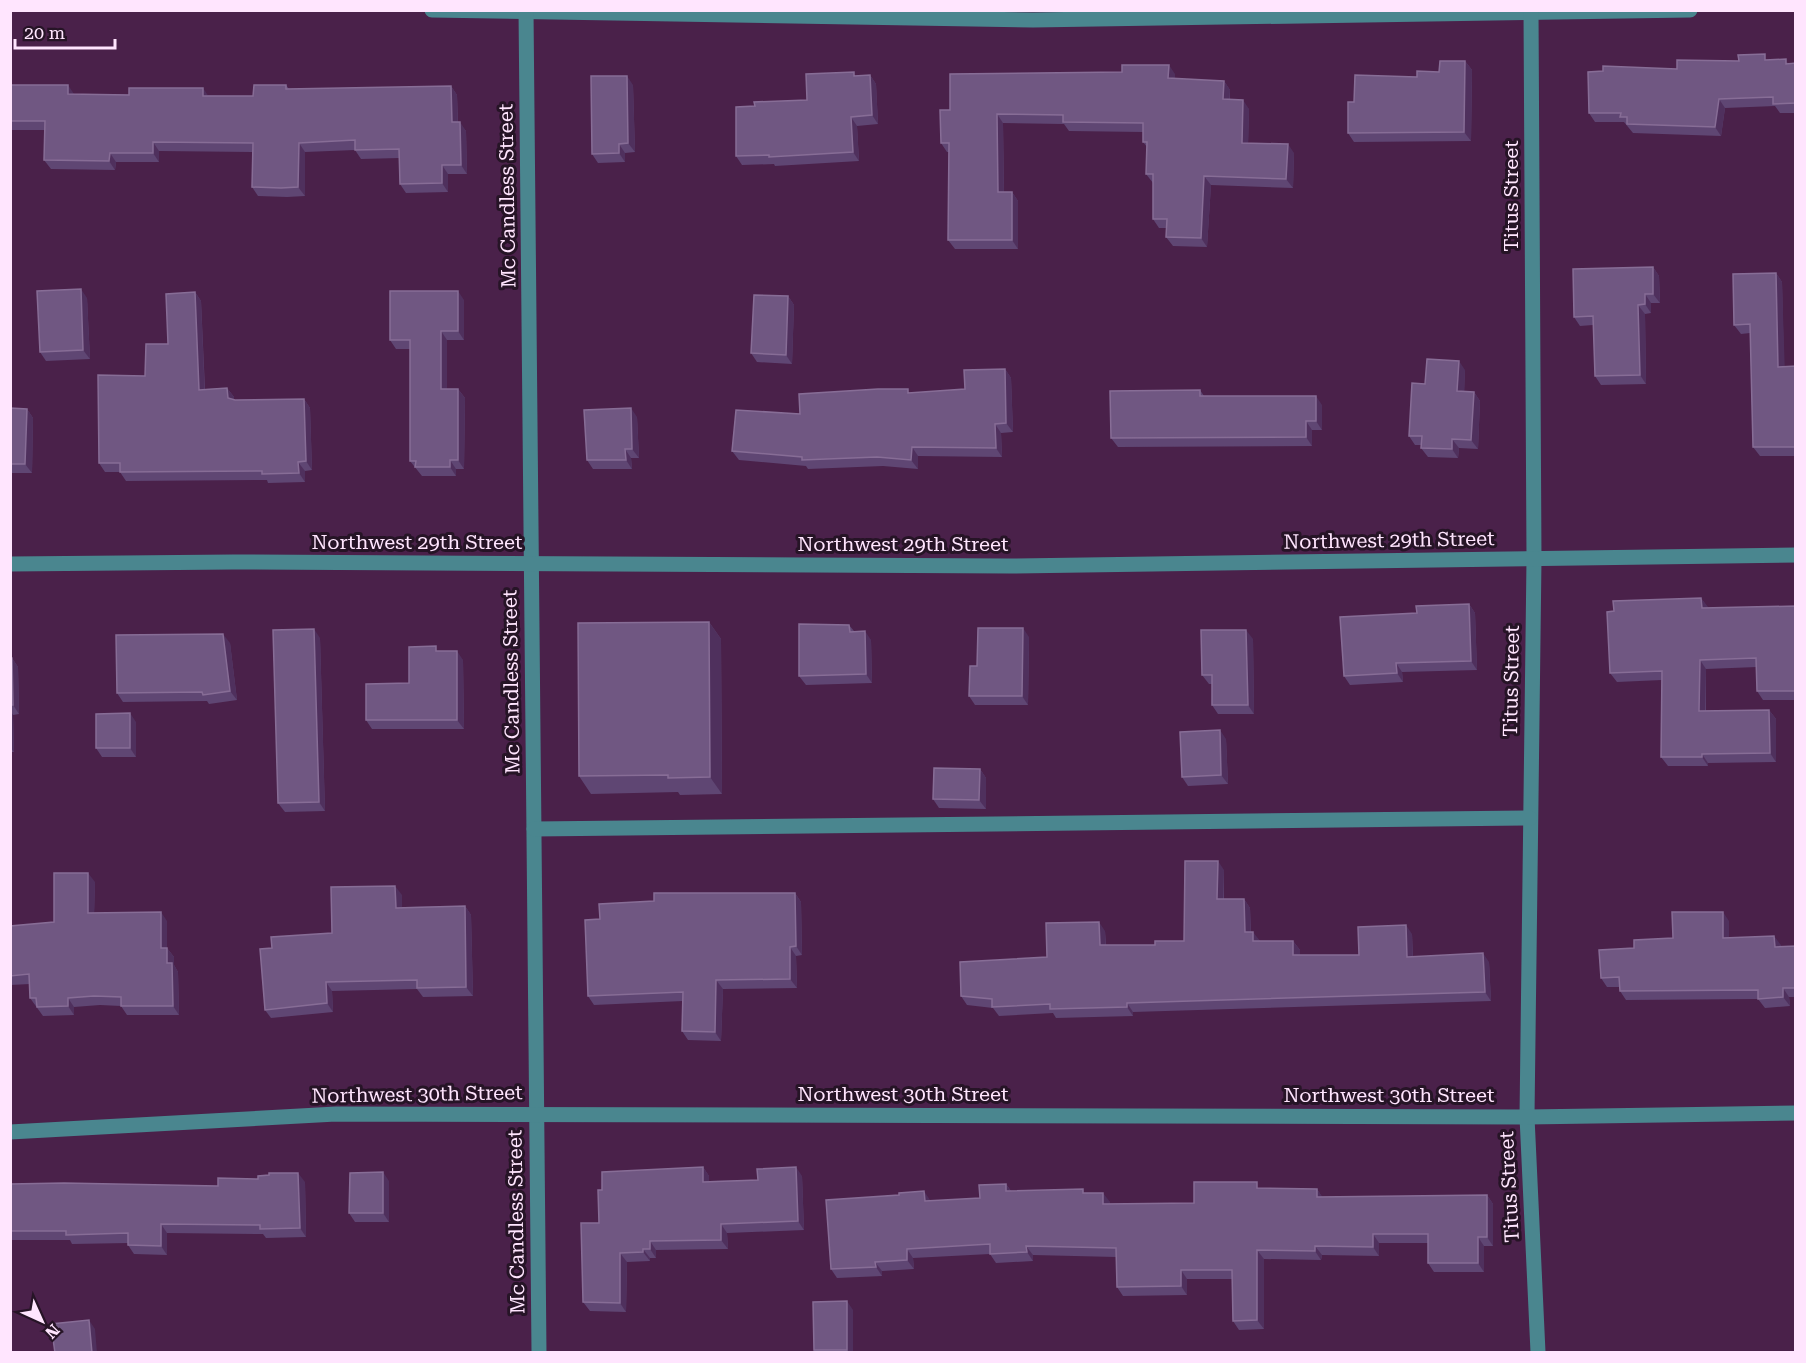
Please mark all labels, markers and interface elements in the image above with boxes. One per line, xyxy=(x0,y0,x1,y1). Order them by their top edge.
scale bar xyxy=(15,12,116,50)
text: 20 m xyxy=(24,22,65,43)
street label: Mc Candless Street xyxy=(493,103,521,288)
street label: Titus Street xyxy=(1499,140,1523,252)
street label: Northwest 29th Street xyxy=(1283,526,1495,554)
street label: Northwest 29th Street xyxy=(311,530,523,554)
street label: Northwest 29th Street xyxy=(797,532,1009,556)
street label: Mc Candless Street xyxy=(497,589,525,774)
street label: Titus Street xyxy=(1498,624,1524,737)
street label: Northwest 30th Street xyxy=(311,1080,523,1108)
street label: Northwest 30th Street xyxy=(797,1082,1009,1106)
street label: Northwest 30th Street xyxy=(1283,1083,1495,1107)
street label: Mc Candless Street xyxy=(502,1129,530,1314)
street label: Titus Street xyxy=(1494,1130,1524,1243)
north arrow xyxy=(12,1291,72,1351)
text: N xyxy=(41,1320,63,1342)

